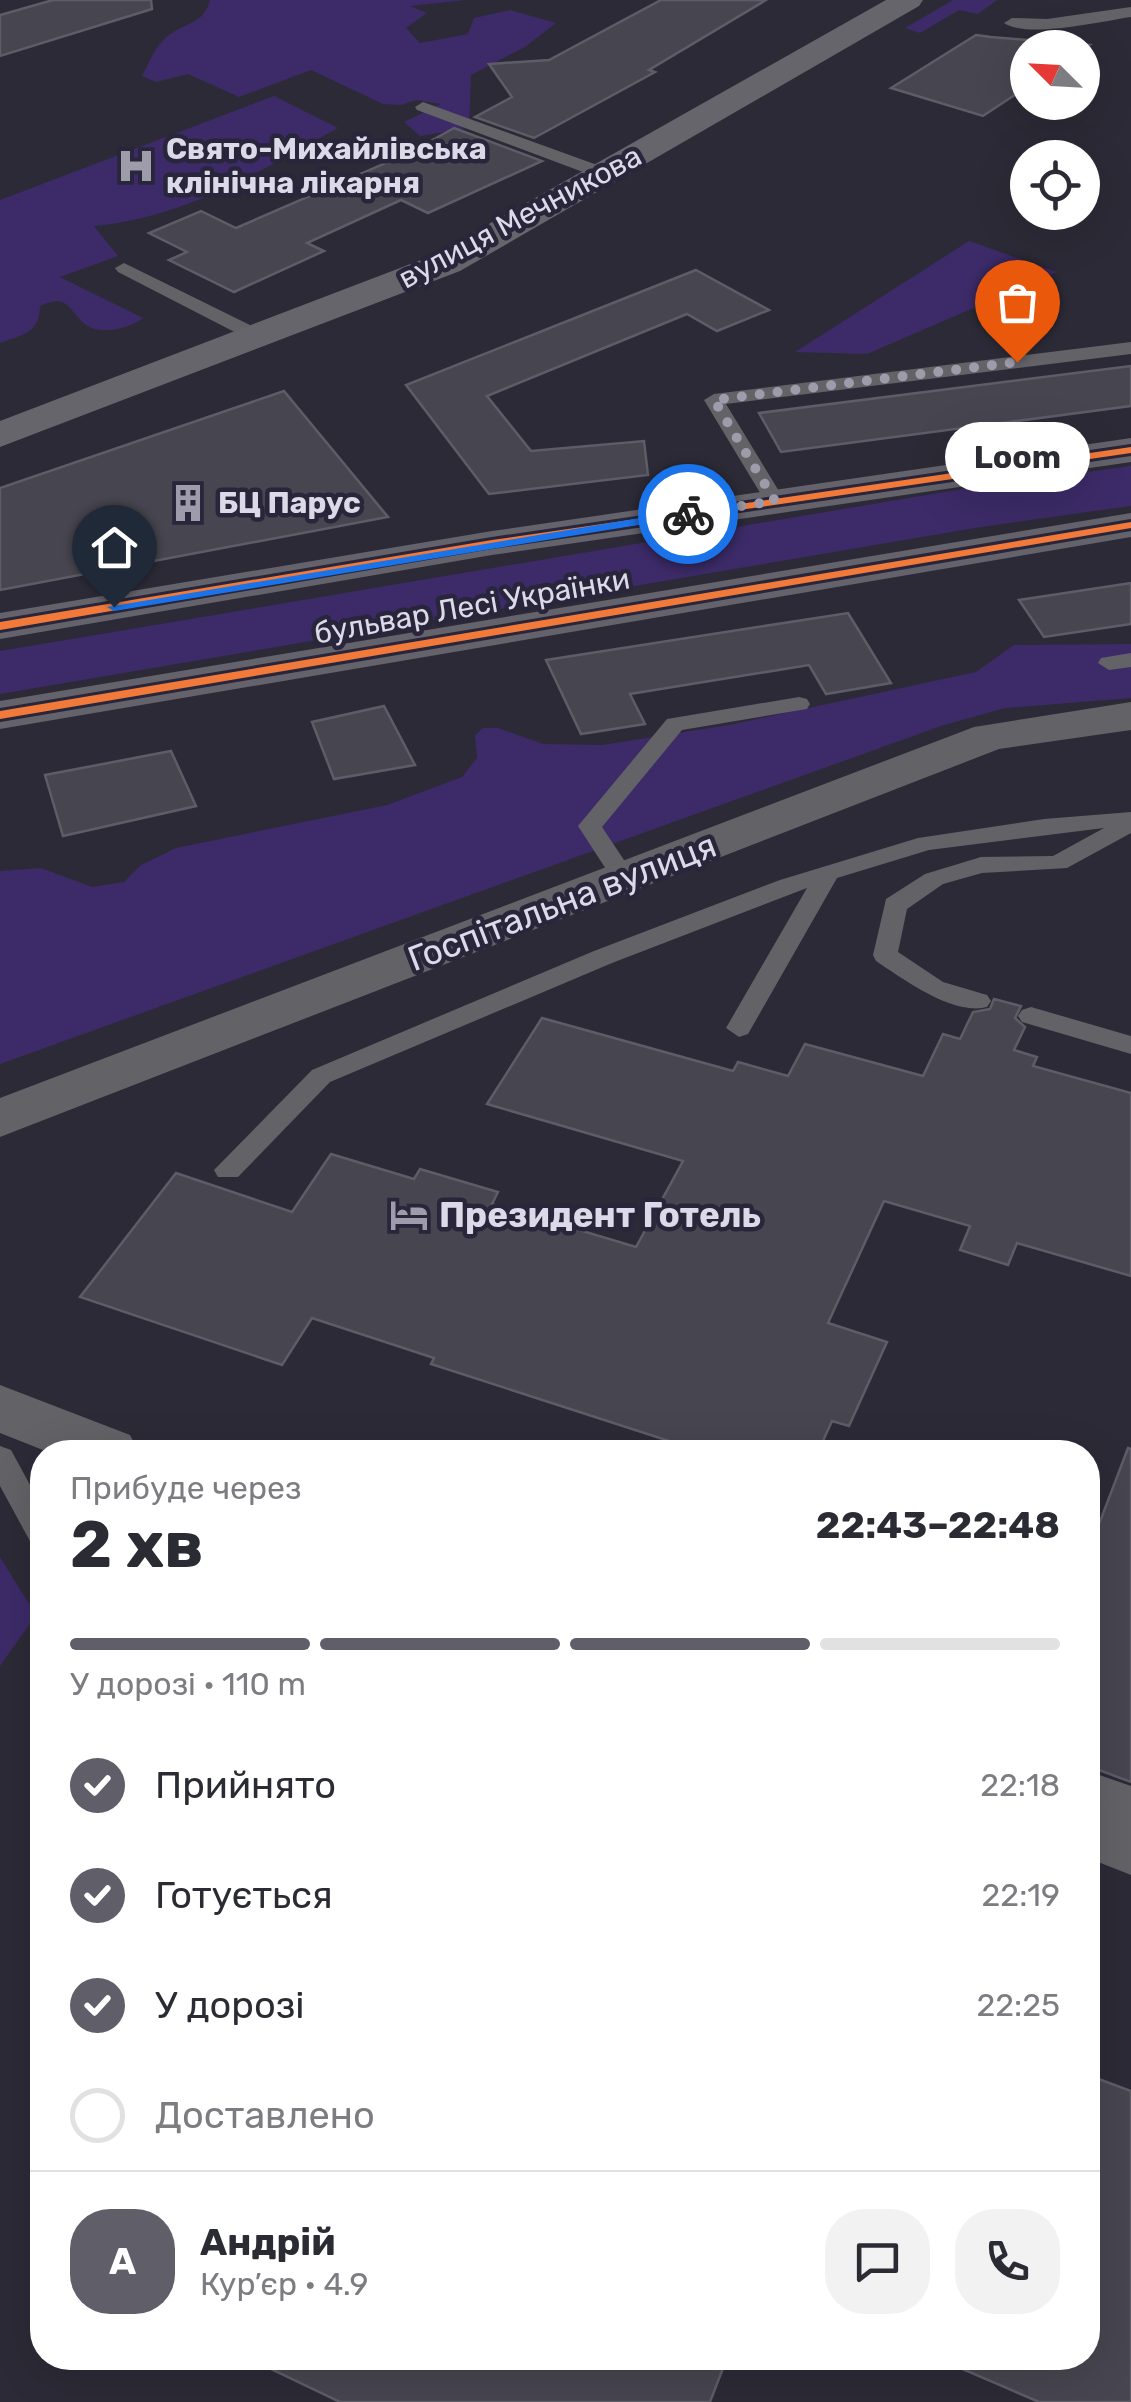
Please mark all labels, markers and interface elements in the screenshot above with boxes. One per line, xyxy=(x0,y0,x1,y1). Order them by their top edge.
north arrow xyxy=(1010,30,1100,120)
map controls xyxy=(1010,30,1100,230)
place label: Свято-Михайлівська клінічна лікарня xyxy=(166,131,487,201)
street label: вулиця Мечникова xyxy=(392,138,648,296)
button: locate xyxy=(1010,140,1100,230)
hospital icon: Свято-Михайлівська клінічна лікарня xyxy=(115,145,157,187)
pin xyxy=(975,260,1060,363)
icon: bag xyxy=(990,275,1045,330)
callout: Loom xyxy=(944,422,1090,492)
text: Loom xyxy=(974,438,1061,476)
courier xyxy=(638,464,738,564)
building icon: БЦ Парус xyxy=(167,482,209,524)
place label: БЦ Парус xyxy=(218,485,361,521)
icon: bike xyxy=(661,487,716,542)
pin xyxy=(72,505,157,608)
icon: home xyxy=(87,520,142,575)
street label: бульвар Лесі Українки xyxy=(311,560,633,652)
street label: Госпітальна вулиця xyxy=(402,824,722,980)
hotel icon: Президент Готель xyxy=(388,1194,430,1236)
place label: Президент Готель xyxy=(439,1194,761,1236)
text: Прибуде через xyxy=(70,1469,301,1507)
text: 22:43–22:48 xyxy=(816,1502,1060,1548)
text: 2 хв xyxy=(70,1506,204,1583)
text: У дорозі · 110 m xyxy=(70,1665,306,1703)
icon: check xyxy=(70,1758,125,1813)
text: Прийнято xyxy=(155,1762,336,1808)
text: 22:18 xyxy=(980,1766,1060,1804)
icon: check xyxy=(70,1868,125,1923)
text: Готується xyxy=(155,1872,333,1918)
text: 22:19 xyxy=(982,1876,1060,1914)
icon: check xyxy=(70,1978,125,2033)
text: У дорозі xyxy=(155,1982,304,2028)
text: 22:25 xyxy=(976,1986,1060,2024)
text: Доставлено xyxy=(155,2092,375,2138)
button: chat xyxy=(825,2209,930,2314)
button: phone xyxy=(955,2209,1060,2314)
text: Андрій xyxy=(200,2219,335,2265)
text: А xyxy=(109,2238,136,2284)
text: Кур’єр · 4.9 xyxy=(200,2265,368,2303)

